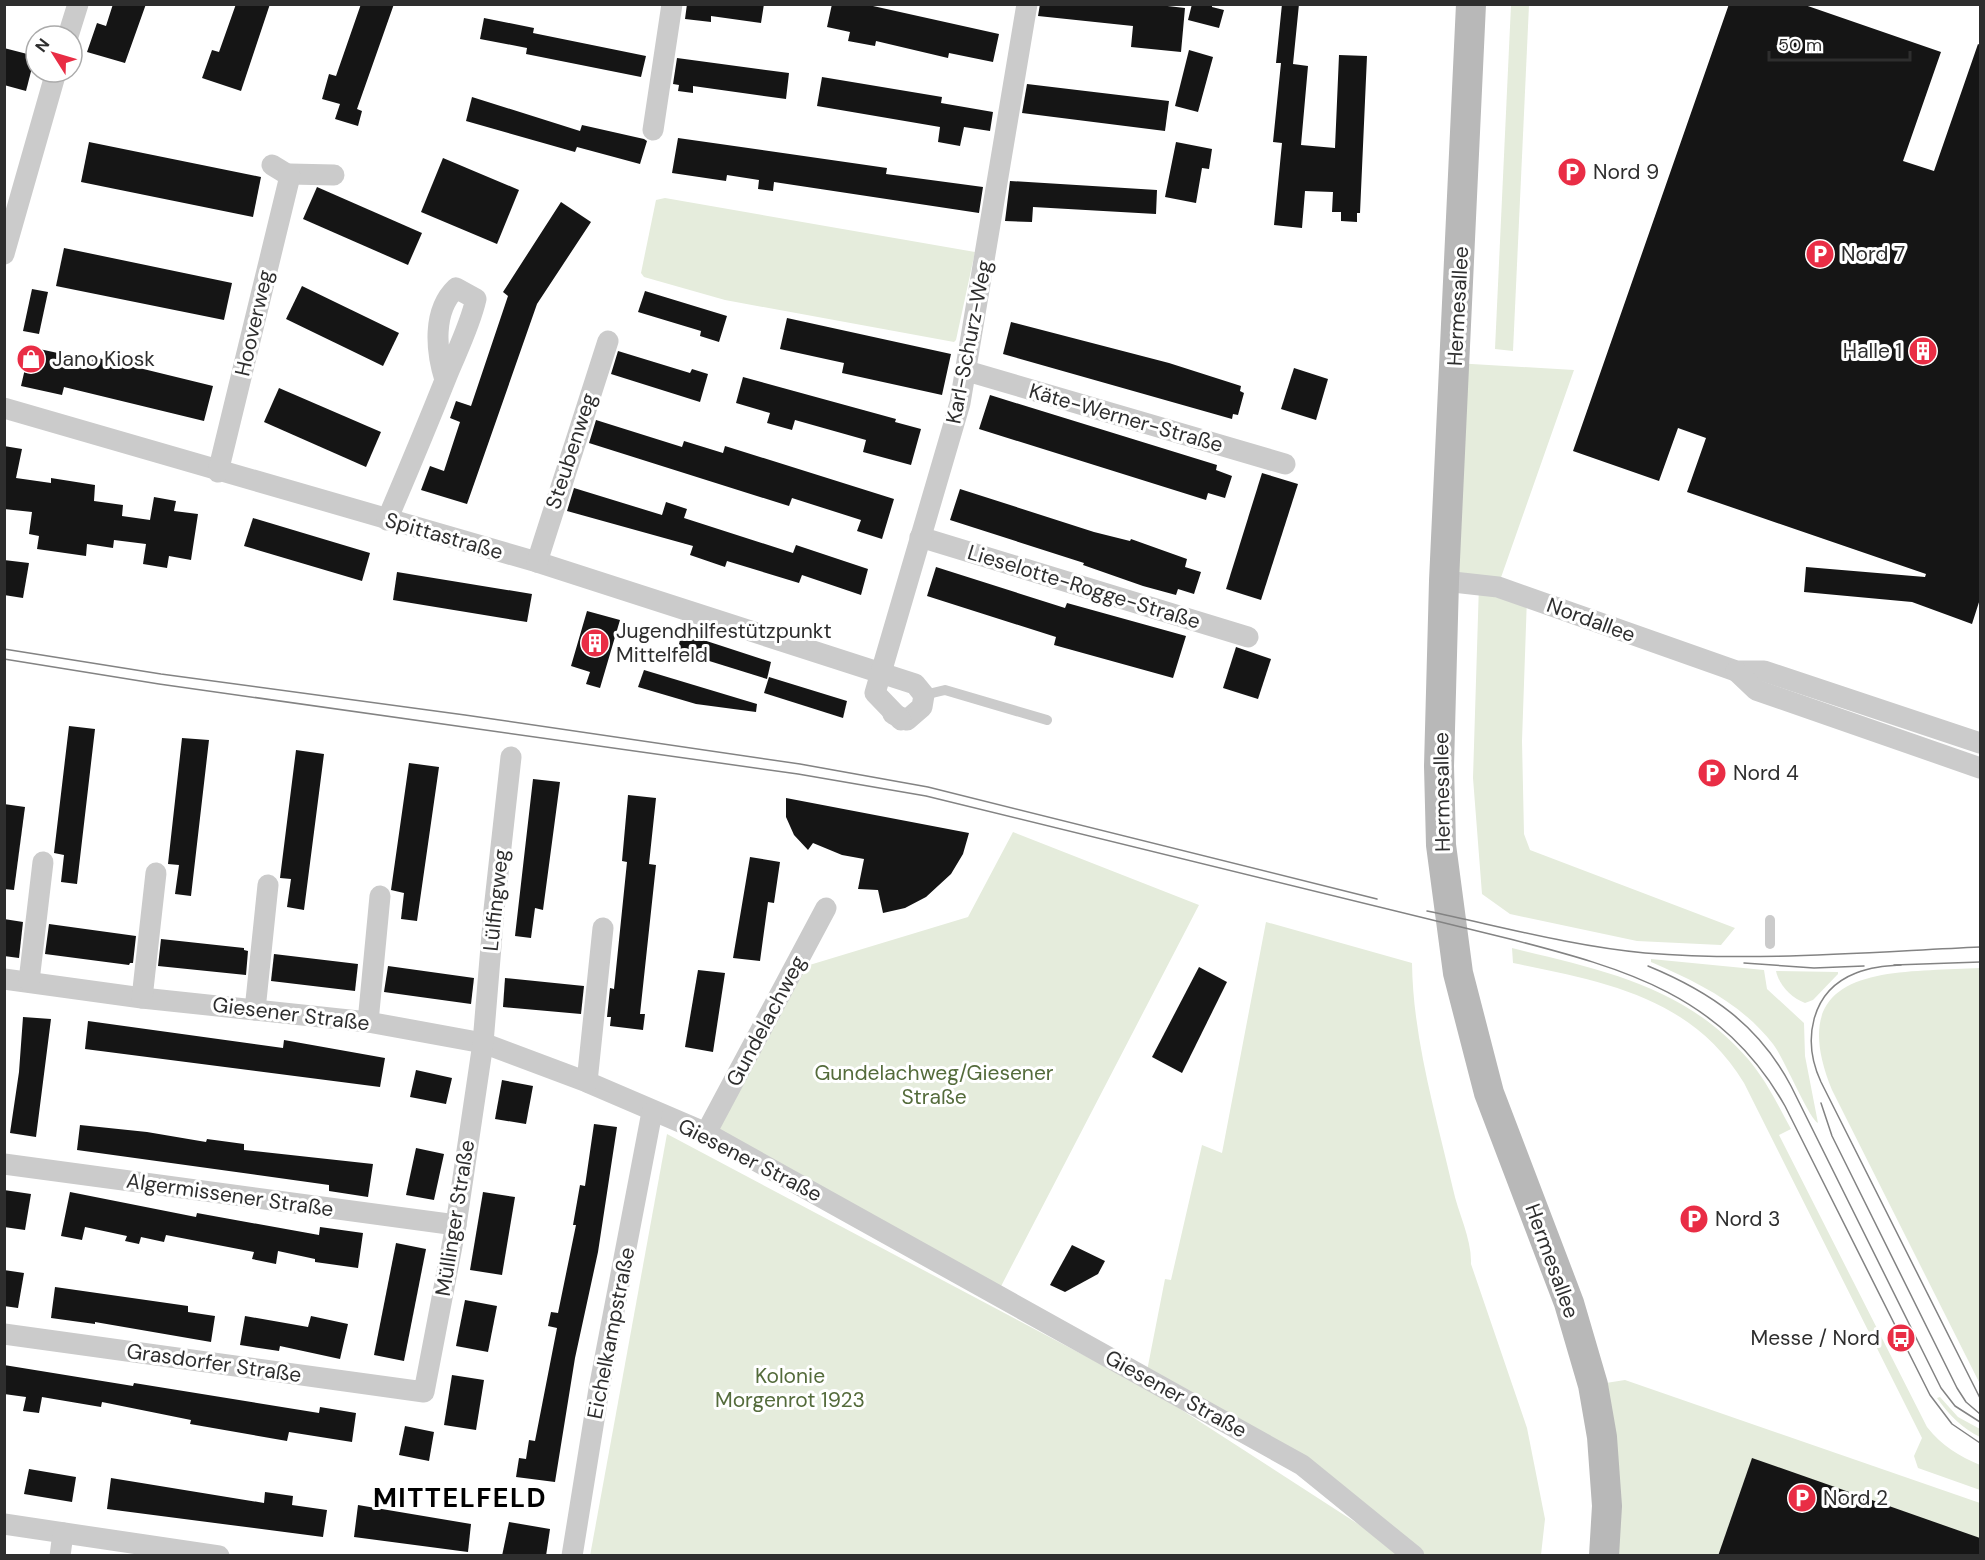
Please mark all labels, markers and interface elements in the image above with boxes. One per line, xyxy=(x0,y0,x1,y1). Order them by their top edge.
north arrow xyxy=(24,24,84,84)
scale bar xyxy=(1769,24,1910,62)
text: 50 m xyxy=(1778,33,1822,57)
text: N xyxy=(31,34,54,56)
parking icon: Nord 9 xyxy=(1556,156,1588,188)
place label: Nord 9 xyxy=(1593,158,1659,186)
parking icon: Nord 7 xyxy=(1804,238,1836,270)
place label: Nord 7 xyxy=(1841,240,1905,268)
street label: Hermesallee xyxy=(1441,245,1475,367)
street label: Karl-Schurz-Weg xyxy=(939,258,999,426)
street label: Hooverweg xyxy=(228,267,280,379)
building icon: Halle 1 xyxy=(1907,335,1939,367)
place label: Halle 1 xyxy=(1843,337,1902,365)
shop icon: Jano Kiosk xyxy=(15,343,47,375)
place label: Jano Kiosk xyxy=(52,345,155,373)
street label: Käte-Werner-Straße xyxy=(1026,377,1226,459)
street label: Steubenweg xyxy=(539,389,603,513)
street label: Spittastraße xyxy=(382,506,506,566)
street label: Lieselotte-Rogge-Straße xyxy=(964,538,1204,636)
street label: Nordallee xyxy=(1543,591,1639,649)
place label: Jugendhilfestützpunkt Mittelfeld xyxy=(616,617,832,669)
building icon: Jugendhilfestützpunkt Mittelfeld xyxy=(579,627,611,659)
street label: Hermesallee xyxy=(1427,732,1457,852)
parking icon: Nord 4 xyxy=(1696,757,1728,789)
place label: Nord 4 xyxy=(1733,759,1799,787)
street label: Lülfingweg xyxy=(477,847,515,952)
street label: Gundelachweg xyxy=(720,950,812,1091)
street label: Giesener Straße xyxy=(211,990,371,1038)
park label: Gundelachweg/Giesener Straße xyxy=(814,1059,1054,1111)
street label: Giesener Straße xyxy=(673,1112,827,1208)
street label: Müllinger Straße xyxy=(429,1138,481,1298)
street label: Algermissener Straße xyxy=(125,1167,335,1223)
street label: Hermesallee xyxy=(1518,1200,1586,1322)
parking icon: Nord 3 xyxy=(1678,1203,1710,1235)
place label: Nord 3 xyxy=(1715,1205,1781,1233)
street label: Eichelkampstraße xyxy=(581,1245,641,1421)
bus stop icon: Messe / Nord xyxy=(1885,1322,1917,1354)
place label: Messe / Nord xyxy=(1750,1324,1880,1352)
street label: Grasdorfer Straße xyxy=(125,1337,303,1389)
street label: Giesener Straße xyxy=(1100,1343,1252,1445)
park label: Kolonie Morgenrot 1923 xyxy=(715,1362,865,1414)
district label: MITTELFELD xyxy=(373,1480,547,1515)
parking icon: Nord 2 xyxy=(1786,1482,1818,1514)
place label: Nord 2 xyxy=(1823,1484,1888,1512)

